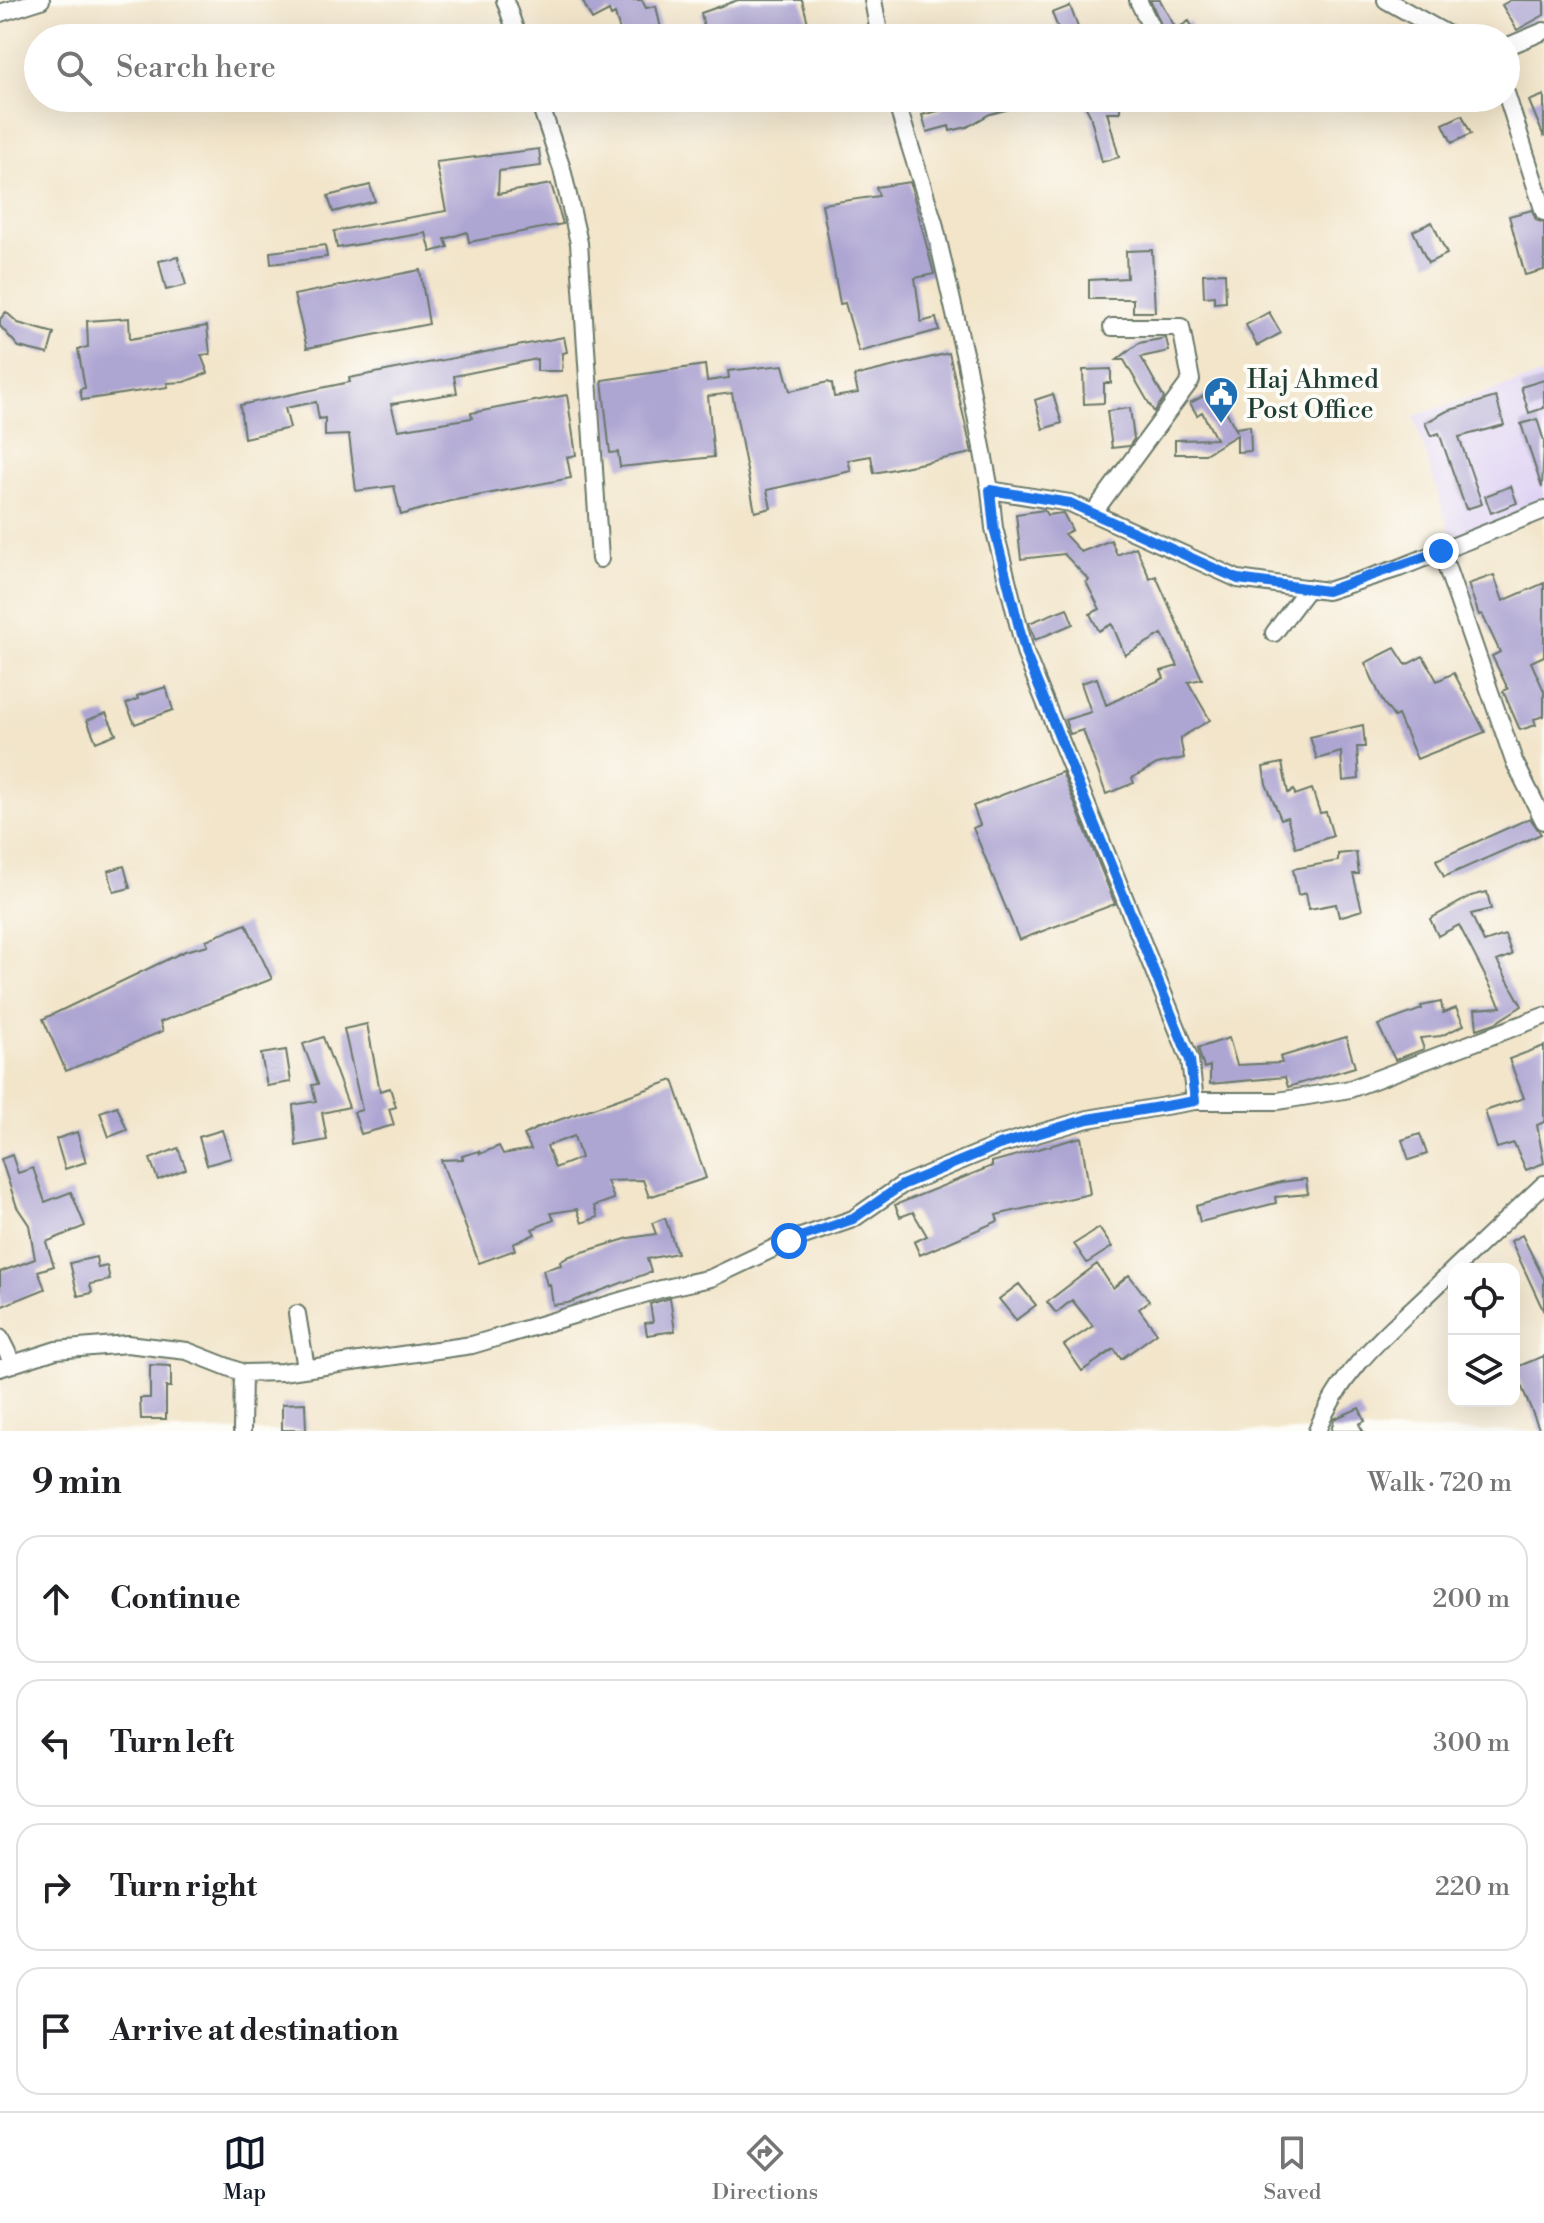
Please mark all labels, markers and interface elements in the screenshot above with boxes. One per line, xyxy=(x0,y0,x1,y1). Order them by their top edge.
search box xyxy=(24,24,1520,112)
icon: search xyxy=(52,46,96,90)
text: Search here xyxy=(116,49,276,87)
place label: Haj Ahmed Post Office xyxy=(1247,364,1379,426)
public building icon: Haj Ahmed Post Office xyxy=(1202,375,1240,425)
route end xyxy=(1423,533,1459,569)
route start xyxy=(771,1223,807,1259)
map controls xyxy=(1448,1263,1520,1407)
button: locate xyxy=(1448,1263,1520,1335)
button: layers xyxy=(1448,1335,1520,1407)
text: 9 min xyxy=(32,1462,122,1504)
text: Walk · 720 m xyxy=(1368,1467,1512,1499)
icon: ahead xyxy=(34,1577,78,1621)
text: Continue xyxy=(110,1580,241,1618)
text: 200 m xyxy=(1433,1583,1510,1615)
icon: left xyxy=(34,1721,78,1765)
text: Turn left xyxy=(110,1724,234,1762)
text: 300 m xyxy=(1433,1727,1510,1759)
icon: right xyxy=(34,1865,78,1909)
text: Turn right xyxy=(110,1868,257,1906)
text: 220 m xyxy=(1435,1871,1510,1903)
icon: arrive xyxy=(34,2009,78,2053)
text: Arrive at destination xyxy=(110,2012,399,2050)
tab: Map xyxy=(223,2131,267,2206)
tab: Directions xyxy=(712,2131,818,2206)
tab: Saved xyxy=(1264,2131,1321,2206)

